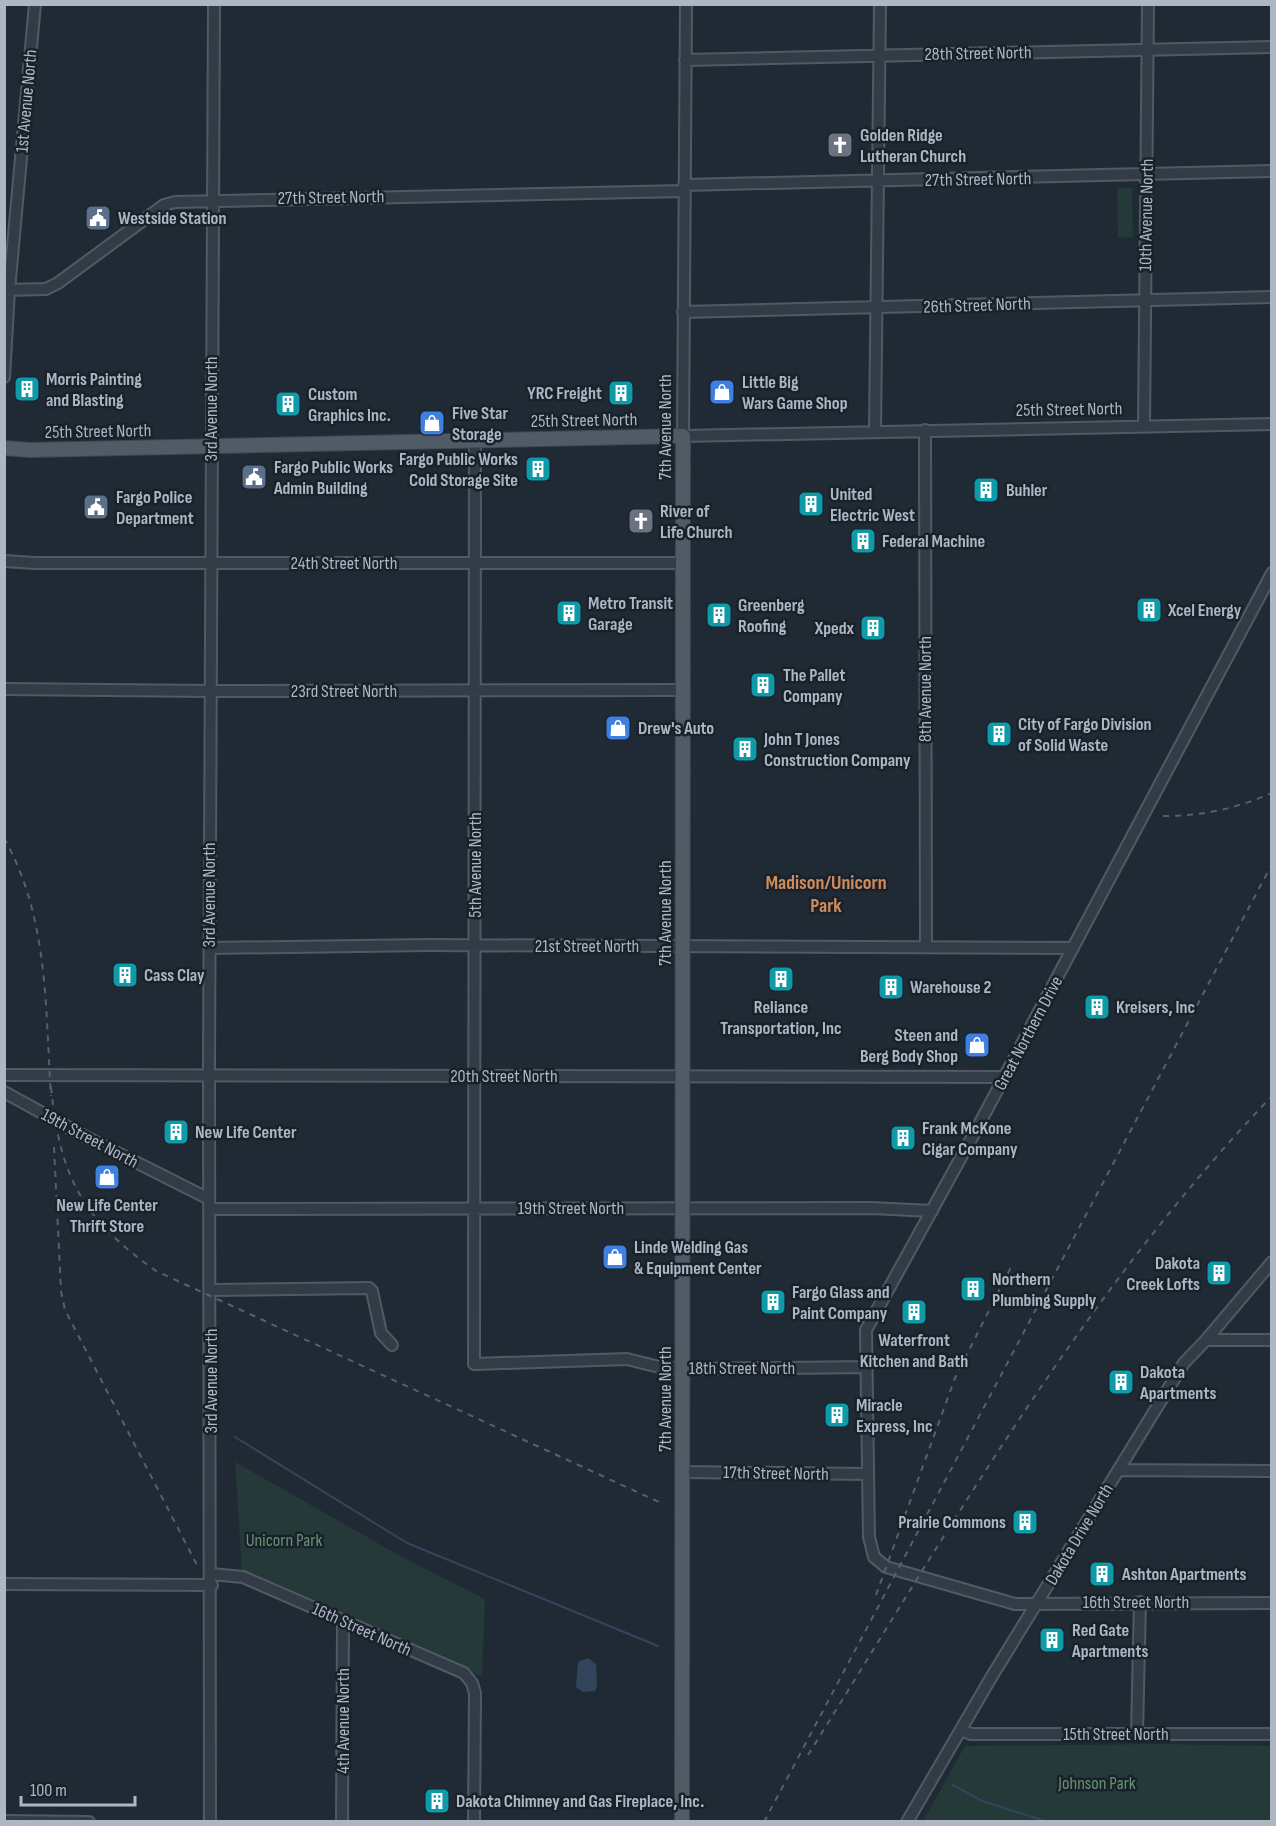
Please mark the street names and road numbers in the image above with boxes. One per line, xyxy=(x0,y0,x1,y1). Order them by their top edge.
street label: 28th Street North xyxy=(924,42,1032,65)
street label: 1st Avenue North xyxy=(12,49,41,153)
street label: 10th Avenue North xyxy=(1135,159,1158,271)
street label: 27th Street North xyxy=(924,168,1032,191)
street label: 27th Street North xyxy=(277,186,385,209)
street label: 26th Street North xyxy=(923,293,1031,318)
street label: 3rd Avenue North xyxy=(201,357,222,461)
street label: 7th Avenue North xyxy=(655,374,676,480)
street label: 25th Street North xyxy=(1015,398,1123,421)
street label: 25th Street North xyxy=(530,409,638,432)
street label: 25th Street North xyxy=(44,420,152,443)
street label: 24th Street North xyxy=(291,553,397,574)
street label: 8th Avenue North xyxy=(915,636,936,742)
street label: 23rd Street North xyxy=(291,681,397,702)
street label: 5th Avenue North xyxy=(465,812,486,918)
street label: 3rd Avenue North xyxy=(199,843,220,947)
street label: 7th Avenue North xyxy=(655,860,676,966)
street label: 21st Street North xyxy=(535,936,639,957)
street label: Great Northern Drive xyxy=(990,973,1067,1094)
street label: 20th Street North xyxy=(450,1066,558,1087)
street label: 19th Street North xyxy=(38,1104,142,1173)
street label: 19th Street North xyxy=(518,1198,624,1219)
street label: 3rd Avenue North xyxy=(201,1329,222,1433)
street label: 7th Avenue North xyxy=(655,1346,676,1452)
street label: 18th Street North xyxy=(689,1358,795,1379)
street label: 17th Street North xyxy=(723,1462,829,1485)
street label: Dakota Drive North xyxy=(1041,1480,1118,1589)
street label: 16th Street North xyxy=(1083,1592,1189,1613)
street label: 16th Street North xyxy=(309,1598,415,1661)
street label: 4th Avenue North xyxy=(333,1668,354,1774)
street label: 15th Street North xyxy=(1063,1724,1169,1745)

